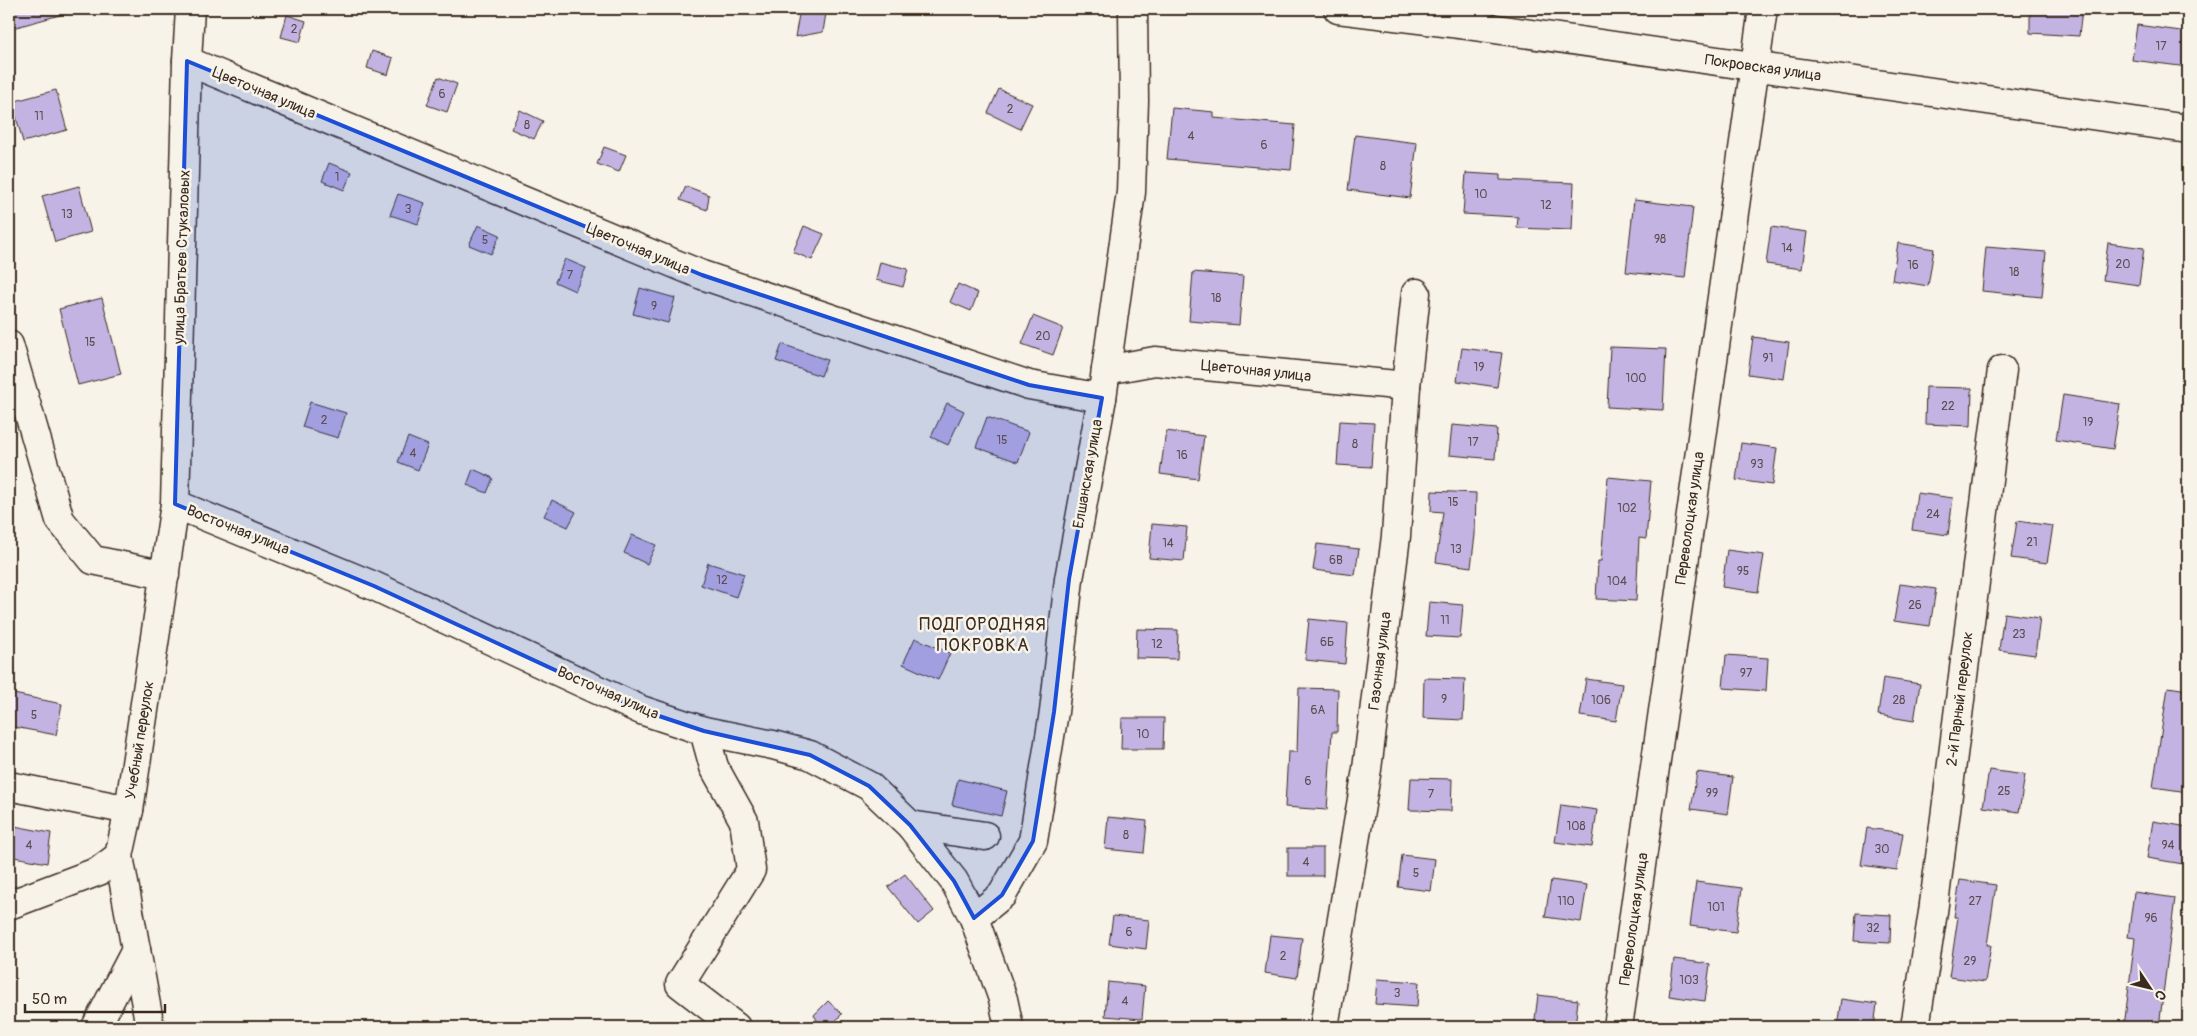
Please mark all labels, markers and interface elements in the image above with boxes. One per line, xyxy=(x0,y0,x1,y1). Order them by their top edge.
house number: 2 xyxy=(291,22,298,37)
house number: 17 xyxy=(2155,39,2167,54)
street label: Покровская улица xyxy=(1704,50,1822,86)
street label: Цветочная улица xyxy=(209,63,319,123)
house number: 6 xyxy=(439,87,446,102)
house number: 2 xyxy=(1007,102,1014,117)
house number: 11 xyxy=(34,109,44,124)
house number: 8 xyxy=(524,118,530,133)
house number: 4 xyxy=(1188,129,1195,144)
house number: 6 xyxy=(1261,138,1268,153)
house number: 8 xyxy=(1380,159,1386,174)
street label: улица Братьев Стукаловых xyxy=(169,169,195,346)
house number: 1 xyxy=(335,170,339,185)
house number: 10 xyxy=(1475,187,1487,202)
house number: 12 xyxy=(1540,198,1552,213)
house number: 3 xyxy=(405,202,412,217)
house number: 13 xyxy=(61,207,73,222)
street label: Цветочная улица xyxy=(583,219,693,279)
house number: 98 xyxy=(1654,232,1666,247)
house number: 5 xyxy=(482,233,488,248)
house number: 14 xyxy=(1781,241,1793,256)
house number: 20 xyxy=(2116,257,2130,272)
house number: 16 xyxy=(1907,258,1919,273)
house number: 18 xyxy=(2009,265,2019,280)
house number: 7 xyxy=(567,268,574,283)
house number: 18 xyxy=(1211,291,1221,306)
house number: 9 xyxy=(651,299,657,314)
house number: 20 xyxy=(1036,329,1050,344)
house number: 15 xyxy=(84,335,96,350)
house number: 91 xyxy=(1763,351,1773,366)
street label: Цветочная улица xyxy=(1200,356,1312,386)
house number: 19 xyxy=(1474,360,1484,375)
house number: 100 xyxy=(1625,371,1647,386)
house number: 22 xyxy=(1941,399,1955,414)
house number: 2 xyxy=(321,413,328,428)
house number: 19 xyxy=(2083,415,2093,430)
street label: Елшанская улица xyxy=(1069,418,1107,530)
house number: 15 xyxy=(996,433,1008,448)
house number: 17 xyxy=(1467,435,1479,450)
house number: 8 xyxy=(1352,437,1358,452)
house number: 4 xyxy=(410,446,417,461)
house number: 16 xyxy=(1176,448,1188,463)
street label: Переволоцкая улица xyxy=(1671,450,1709,586)
house number: 93 xyxy=(1751,457,1764,472)
house number: 15 xyxy=(1447,495,1459,510)
street label: Восточная улица xyxy=(184,501,292,559)
house number: 102 xyxy=(1617,501,1637,516)
house number: 24 xyxy=(1926,507,1940,522)
house number: 21 xyxy=(2026,535,2038,550)
house number: 14 xyxy=(1162,536,1174,551)
house number: 13 xyxy=(1450,542,1462,557)
house number: 6В xyxy=(1329,553,1343,568)
house number: 95 xyxy=(1737,564,1749,579)
house number: 12 xyxy=(716,573,728,588)
house number: 104 xyxy=(1607,574,1627,589)
house number: 26 xyxy=(1908,598,1922,613)
street label: Газонная улица xyxy=(1365,611,1395,711)
district label: ПОДГОРОДНЯЯ ПОКРОВКА xyxy=(919,613,1047,657)
house number: 11 xyxy=(1440,613,1450,628)
house number: 23 xyxy=(2012,627,2026,642)
street label: 2-й Парный переулок xyxy=(1942,630,1978,767)
house number: 6Б xyxy=(1320,635,1334,650)
house number: 12 xyxy=(1151,637,1163,652)
street label: Восточная улица xyxy=(554,662,662,724)
house number: 97 xyxy=(1740,666,1753,681)
street label: Учебный переулок xyxy=(121,679,159,801)
house number: 9 xyxy=(1441,692,1447,707)
house number: 106 xyxy=(1591,693,1611,708)
house number: 28 xyxy=(1893,693,1905,708)
house number: 6А xyxy=(1311,703,1326,718)
house number: 5 xyxy=(31,708,37,723)
house number: 10 xyxy=(1137,727,1149,742)
house number: 6 xyxy=(1305,774,1312,789)
house number: 25 xyxy=(1997,784,2011,799)
house number: 99 xyxy=(1706,786,1718,801)
house number: 7 xyxy=(1428,787,1435,802)
house number: 108 xyxy=(1567,819,1585,834)
house number: 8 xyxy=(1123,828,1129,843)
house number: 4 xyxy=(26,838,33,853)
house number: 94 xyxy=(2161,838,2175,853)
house number: 30 xyxy=(1875,842,1889,857)
street label: Переволоцкая улица xyxy=(1615,851,1653,987)
house number: 4 xyxy=(1303,855,1310,870)
house number: 5 xyxy=(1413,866,1419,881)
house number: 110 xyxy=(1557,894,1575,909)
house number: 27 xyxy=(1968,894,1982,909)
house number: 101 xyxy=(1707,900,1725,915)
house number: 96 xyxy=(2144,911,2158,926)
house number: 32 xyxy=(1866,921,1880,936)
house number: 6 xyxy=(1126,925,1133,940)
house number: 2 xyxy=(1280,949,1287,964)
house number: 29 xyxy=(1964,954,1976,969)
north arrow xyxy=(2124,964,2174,1014)
house number: 103 xyxy=(1679,973,1699,988)
scale bar xyxy=(25,981,165,1013)
house number: 3 xyxy=(1394,986,1401,1001)
text: С xyxy=(2151,987,2170,1004)
text: 50 m xyxy=(32,990,67,1009)
house number: 4 xyxy=(1122,994,1129,1009)

